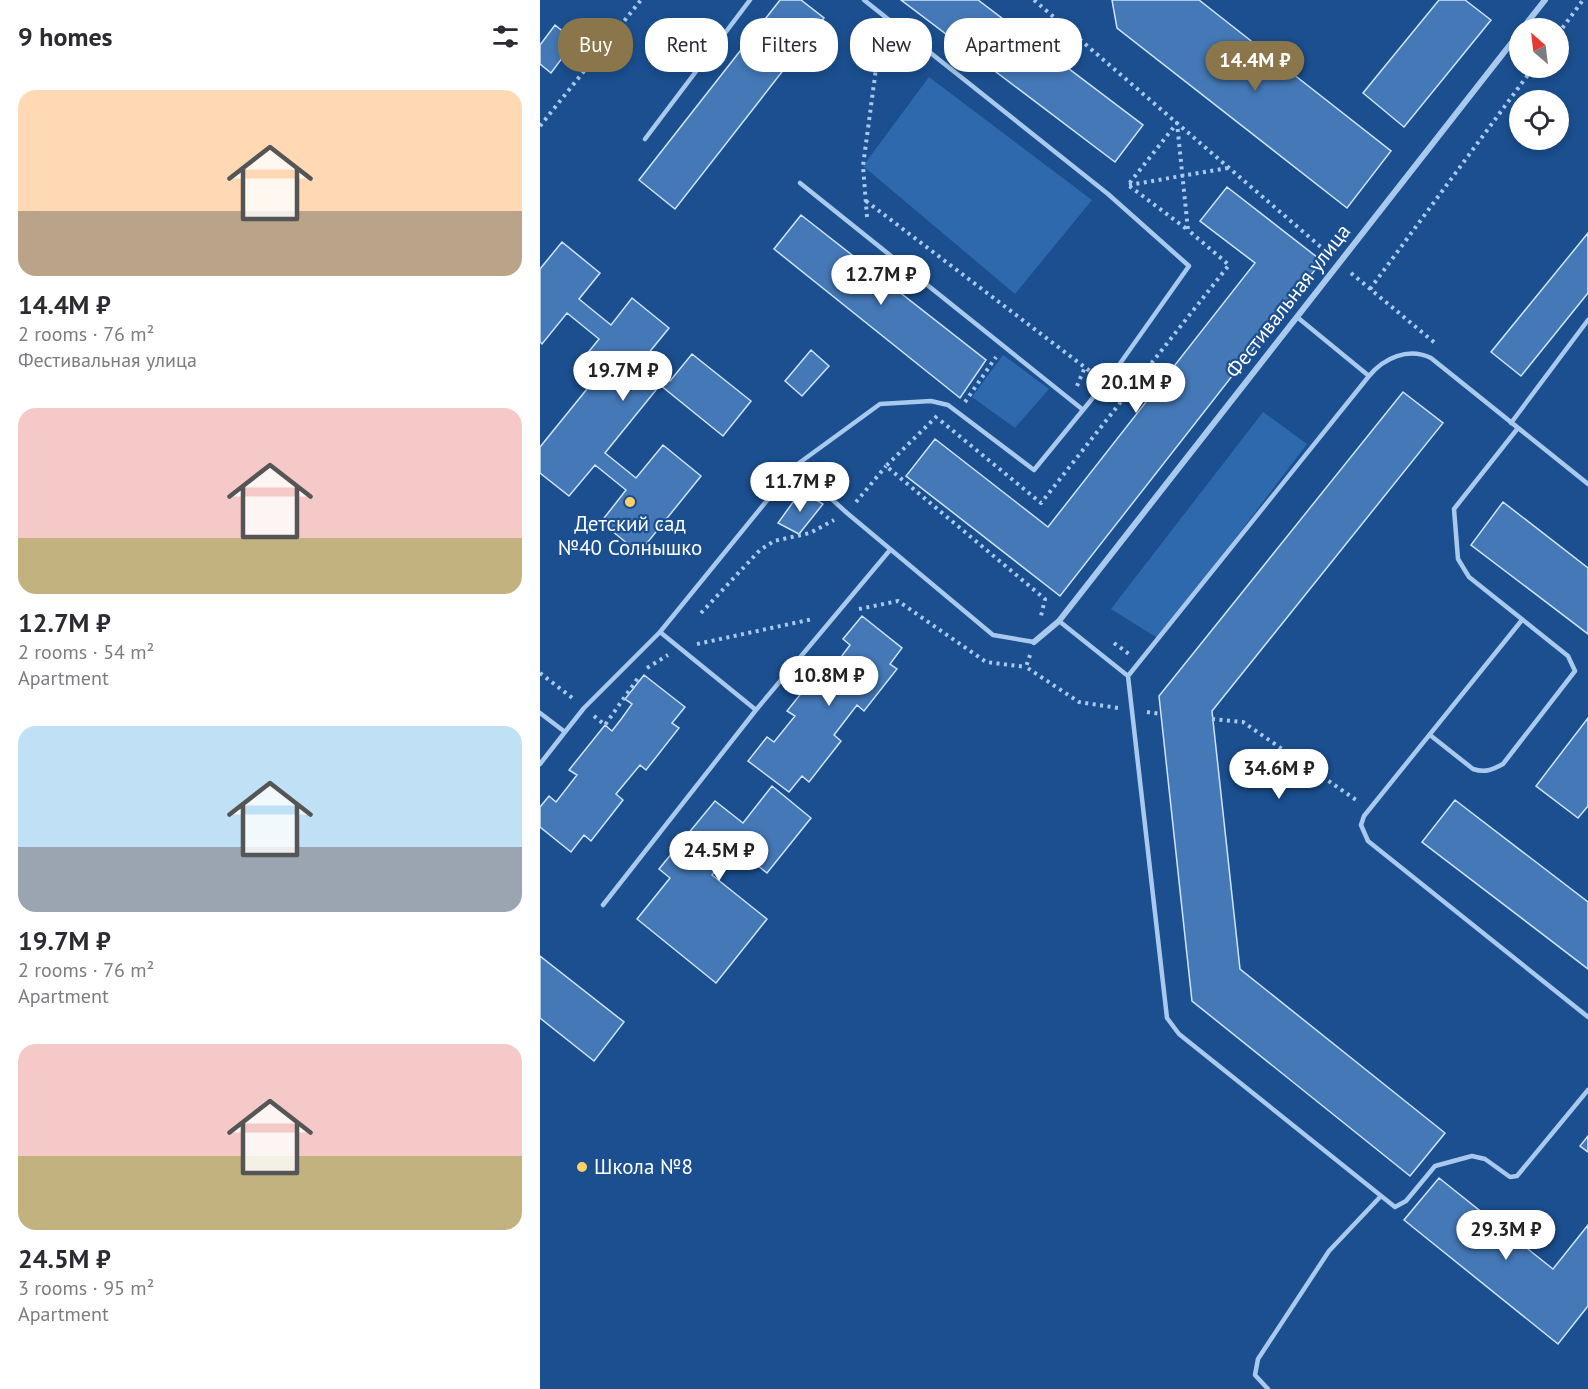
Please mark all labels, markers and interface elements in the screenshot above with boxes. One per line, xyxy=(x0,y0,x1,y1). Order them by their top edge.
chip: Buy xyxy=(558,18,633,72)
chip: Rent xyxy=(645,18,728,72)
chip: Filters xyxy=(740,18,838,72)
chip: New xyxy=(850,18,932,72)
chip: Apartment xyxy=(944,18,1082,72)
north arrow xyxy=(1509,18,1569,78)
map controls xyxy=(1509,18,1569,150)
text: 9 homes xyxy=(18,20,113,53)
icon: filters xyxy=(489,20,522,53)
pin: 14.4M ₽ xyxy=(1200,41,1310,92)
text: 14.4M ₽ xyxy=(1219,47,1291,73)
button: locate xyxy=(1509,90,1569,150)
icon: home xyxy=(216,129,324,237)
street label: Фестивальная улица xyxy=(1219,218,1356,383)
pin: 12.7M ₽ xyxy=(826,255,936,306)
text: 12.7M ₽ xyxy=(845,261,917,287)
text: 14.4M ₽ xyxy=(18,288,111,321)
text: 2 rooms · 76 m² xyxy=(18,321,154,347)
text: Фестивальная улица xyxy=(18,347,197,373)
pin: 19.7M ₽ xyxy=(568,351,678,402)
text: 19.7M ₽ xyxy=(587,357,659,383)
pin: 20.1M ₽ xyxy=(1081,363,1191,414)
text: 20.1M ₽ xyxy=(1100,369,1172,395)
icon: home xyxy=(216,447,324,555)
pin: 11.7M ₽ xyxy=(745,462,855,513)
text: 11.7M ₽ xyxy=(764,468,836,494)
marker: Детский сад №40 Солнышко xyxy=(623,495,637,509)
place label: Детский сад №40 Солнышко xyxy=(558,510,702,561)
text: 12.7M ₽ xyxy=(18,606,111,639)
text: 2 rooms · 54 m² xyxy=(18,639,154,665)
pin: 10.8M ₽ xyxy=(774,656,884,707)
text: 10.8M ₽ xyxy=(793,662,865,688)
text: Apartment xyxy=(18,665,109,691)
pin: 34.6M ₽ xyxy=(1224,749,1334,800)
text: 34.6M ₽ xyxy=(1243,755,1315,781)
icon: home xyxy=(216,765,324,873)
pin: 24.5M ₽ xyxy=(664,831,774,882)
text: 24.5M ₽ xyxy=(683,837,755,863)
text: 19.7M ₽ xyxy=(18,924,111,957)
text: 2 rooms · 76 m² xyxy=(18,957,154,983)
text: Apartment xyxy=(18,983,109,1009)
icon: home xyxy=(216,1083,324,1191)
place label: Школа №8 xyxy=(594,1153,693,1180)
marker: Школа №8 xyxy=(575,1160,589,1174)
pin: 29.3M ₽ xyxy=(1451,1210,1561,1261)
text: 29.3M ₽ xyxy=(1470,1216,1542,1242)
text: 24.5M ₽ xyxy=(18,1242,111,1275)
text: 3 rooms · 95 m² xyxy=(18,1275,154,1301)
text: Apartment xyxy=(18,1301,109,1327)

